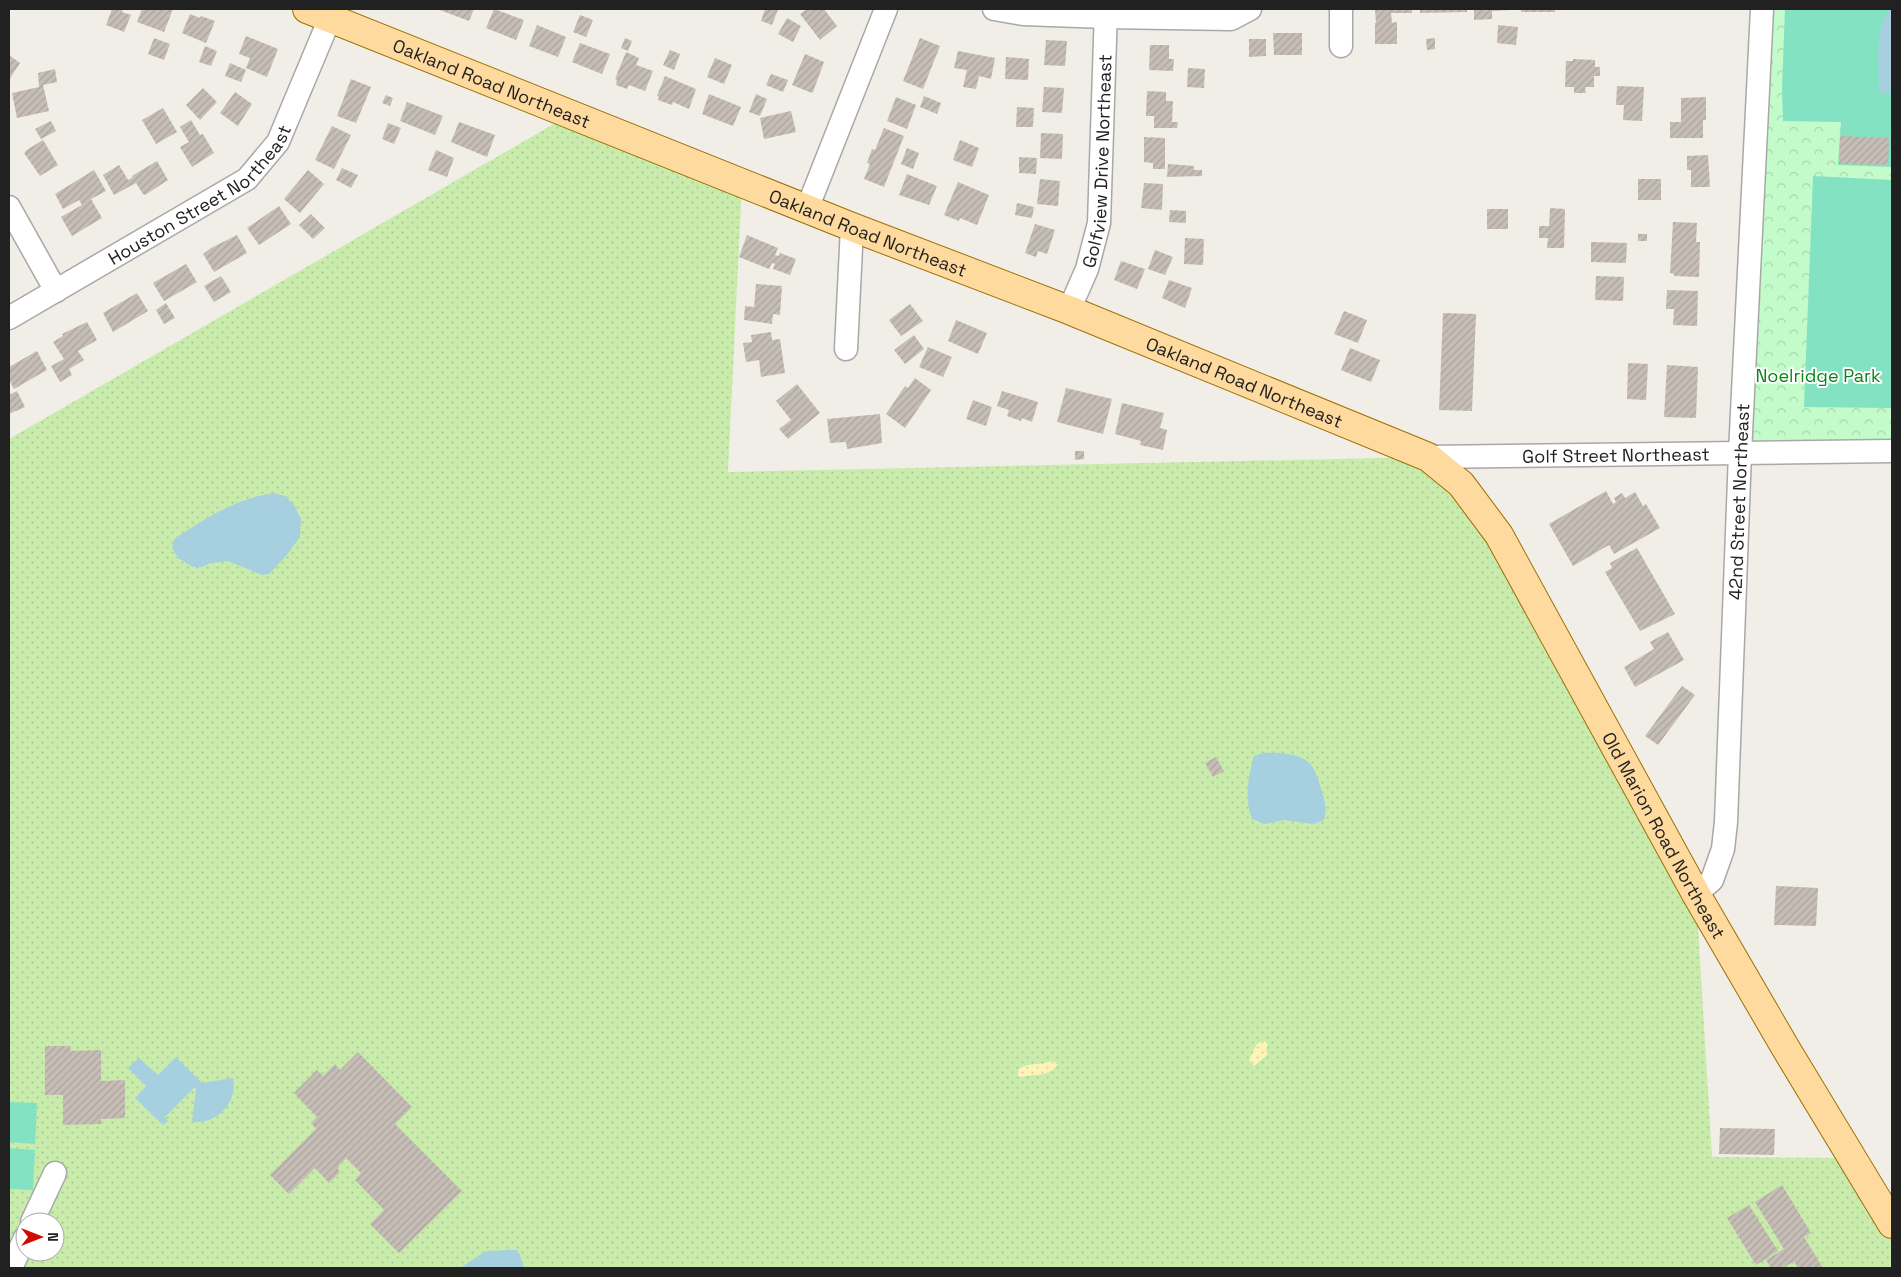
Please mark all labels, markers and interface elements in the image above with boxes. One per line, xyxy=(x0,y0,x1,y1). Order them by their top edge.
street label: Oakland Road Northeast xyxy=(390,33,594,133)
street label: Golfview Drive Northeast xyxy=(1076,54,1116,270)
street label: Houston Street Northeast xyxy=(104,121,295,269)
street label: Oakland Road Northeast xyxy=(766,184,970,281)
street label: Oakland Road Northeast xyxy=(1143,331,1346,432)
park label: Noelridge Park xyxy=(1755,364,1881,387)
street label: 42nd Street Northeast xyxy=(1723,403,1754,600)
street label: Golf Street Northeast xyxy=(1522,442,1710,467)
street label: Old Marion Road Northeast xyxy=(1598,728,1731,943)
north arrow xyxy=(15,1212,65,1262)
text: N xyxy=(44,1232,62,1242)

